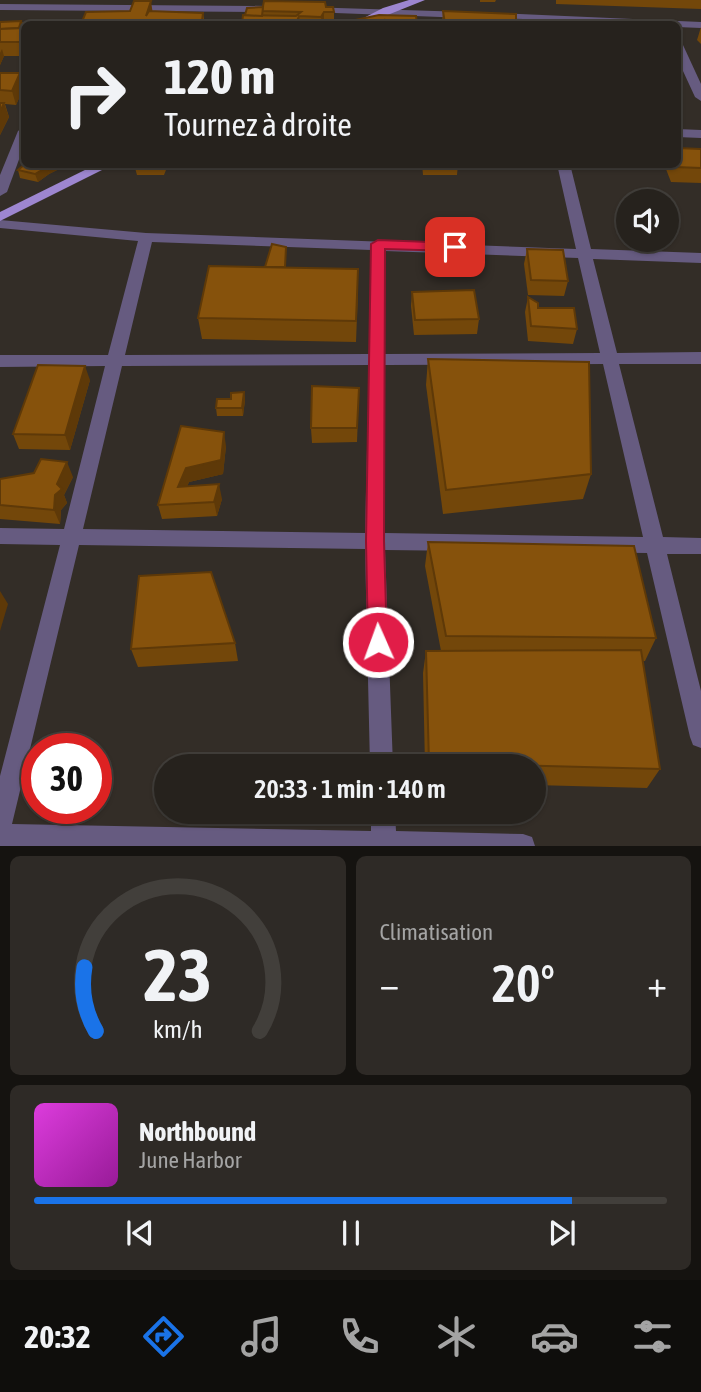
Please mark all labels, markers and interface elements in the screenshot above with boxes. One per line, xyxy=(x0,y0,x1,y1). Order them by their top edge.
text: 120 m xyxy=(164,48,275,104)
icon: right xyxy=(49,49,140,140)
text: Tournez à droite xyxy=(164,106,352,143)
map controls xyxy=(616,189,679,252)
button: sound xyxy=(616,189,679,252)
pin xyxy=(425,217,485,277)
icon: arrive xyxy=(436,228,474,266)
position arrow xyxy=(341,605,415,679)
speed limit sign: 30 xyxy=(21,733,112,824)
text: 20:33 · 1 min · 140 m xyxy=(254,774,446,804)
text: Climatisation xyxy=(380,919,493,945)
text: 23 xyxy=(144,934,212,1017)
text: 20° xyxy=(492,953,555,1013)
text: − xyxy=(380,962,399,1005)
text: + xyxy=(647,962,667,1005)
text: km/h xyxy=(153,1015,203,1043)
text: Northbound xyxy=(139,1117,256,1147)
text: June Harbor xyxy=(139,1147,242,1173)
icon: previous xyxy=(121,1214,159,1252)
icon: pause xyxy=(332,1214,370,1252)
icon: next xyxy=(543,1214,581,1252)
icon: directions xyxy=(139,1312,188,1361)
icon: music xyxy=(237,1312,286,1361)
icon: phone xyxy=(335,1312,384,1361)
icon: climate xyxy=(432,1312,481,1361)
icon: car xyxy=(530,1312,579,1361)
icon: filters xyxy=(628,1312,677,1361)
text: 20:32 xyxy=(24,1318,91,1355)

